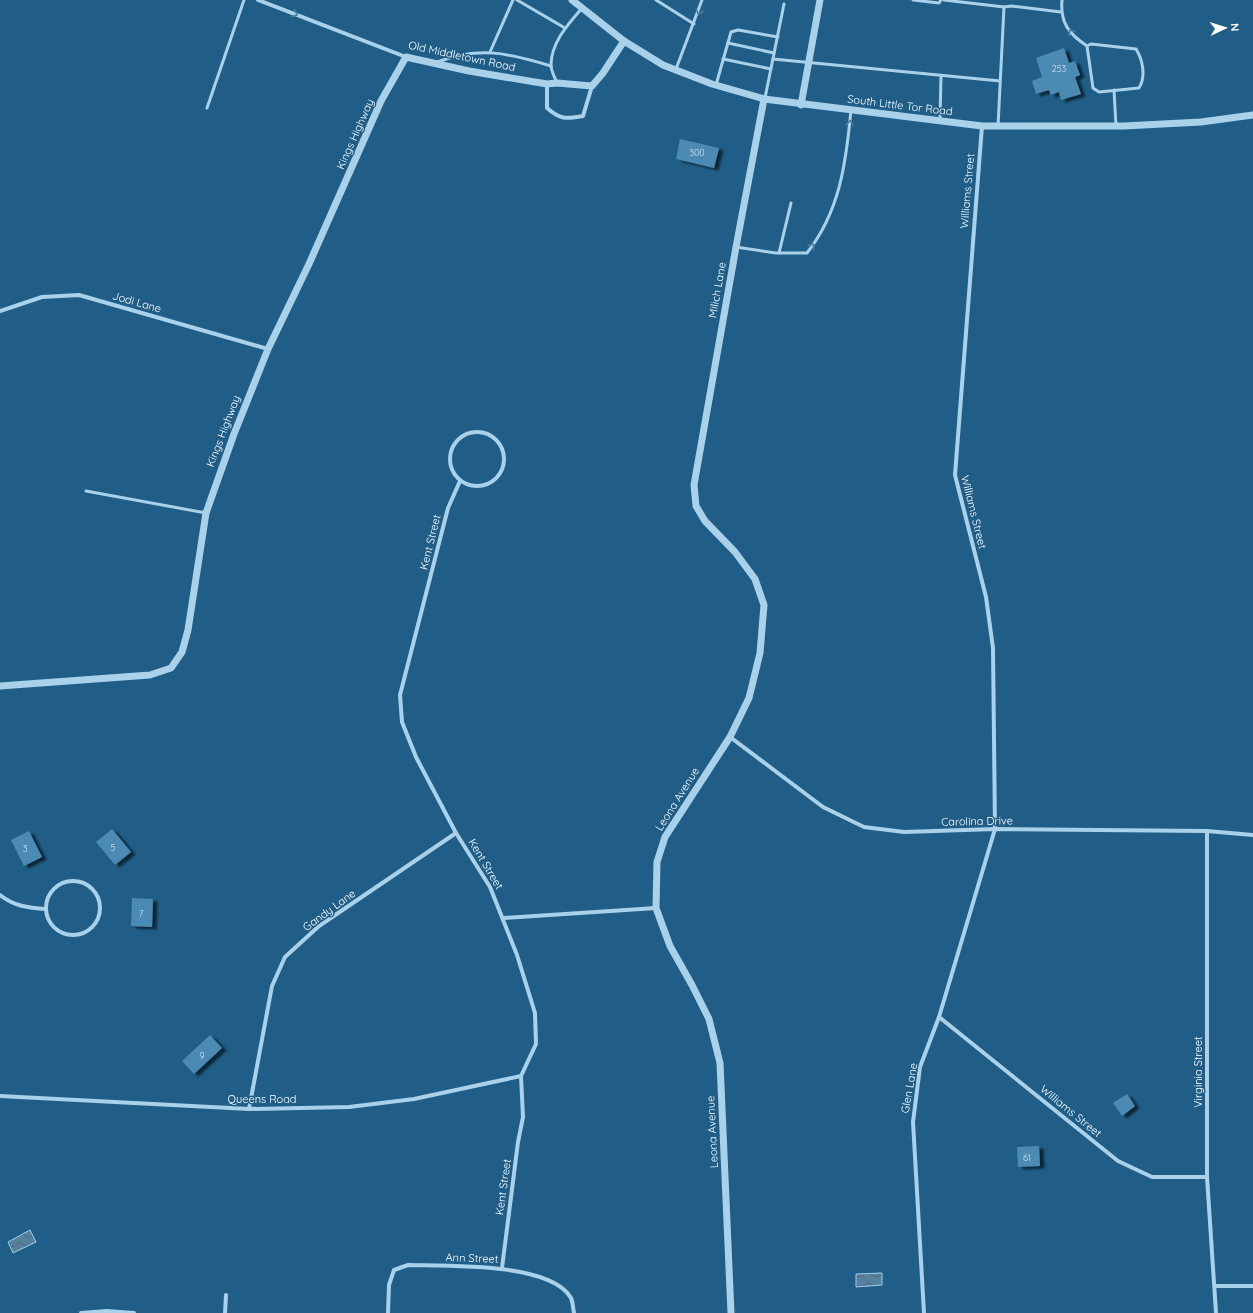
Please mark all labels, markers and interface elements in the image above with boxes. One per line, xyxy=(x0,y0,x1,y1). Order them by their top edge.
one-way arrow xyxy=(695,8,703,15)
north arrow xyxy=(1205,8,1245,48)
one-way arrow xyxy=(291,9,298,17)
text: N xyxy=(1228,23,1242,32)
one-way arrow xyxy=(1069,29,1076,36)
street label: Old Middletown Road xyxy=(407,38,517,74)
house number: 253 xyxy=(1052,63,1067,74)
street label: South Little Tor Road xyxy=(847,92,953,118)
street label: Kings Highway xyxy=(333,97,377,171)
one-way arrow xyxy=(845,120,854,126)
house number: 300 xyxy=(689,147,705,158)
street label: Williams Street xyxy=(957,153,977,229)
one-way arrow xyxy=(808,243,815,250)
street label: Milich Lane xyxy=(705,261,729,319)
street label: Jodi Lane xyxy=(111,288,163,316)
street label: Kings Highway xyxy=(203,393,243,469)
street label: Williams Street xyxy=(958,474,990,550)
street label: Kent Street xyxy=(416,513,444,571)
street label: Leona Avenue xyxy=(652,765,702,833)
street label: Carolina Drive xyxy=(941,813,1013,829)
street label: Kent Street xyxy=(465,836,507,892)
house number: 5 xyxy=(111,842,116,853)
house number: 3 xyxy=(23,843,28,854)
street label: Gandy Lane xyxy=(300,886,358,934)
house number: 7 xyxy=(139,908,144,919)
street label: Virginia Street xyxy=(1191,1036,1205,1108)
house number: 9 xyxy=(199,1050,205,1061)
street label: Glen Lane xyxy=(898,1062,920,1114)
street label: Williams Street xyxy=(1037,1082,1105,1140)
street label: Queens Road xyxy=(227,1092,297,1106)
street label: Leona Avenue xyxy=(703,1096,721,1168)
house number: 61 xyxy=(1023,1152,1031,1163)
street label: Kent Street xyxy=(492,1158,514,1216)
street label: Ann Street xyxy=(445,1250,499,1266)

